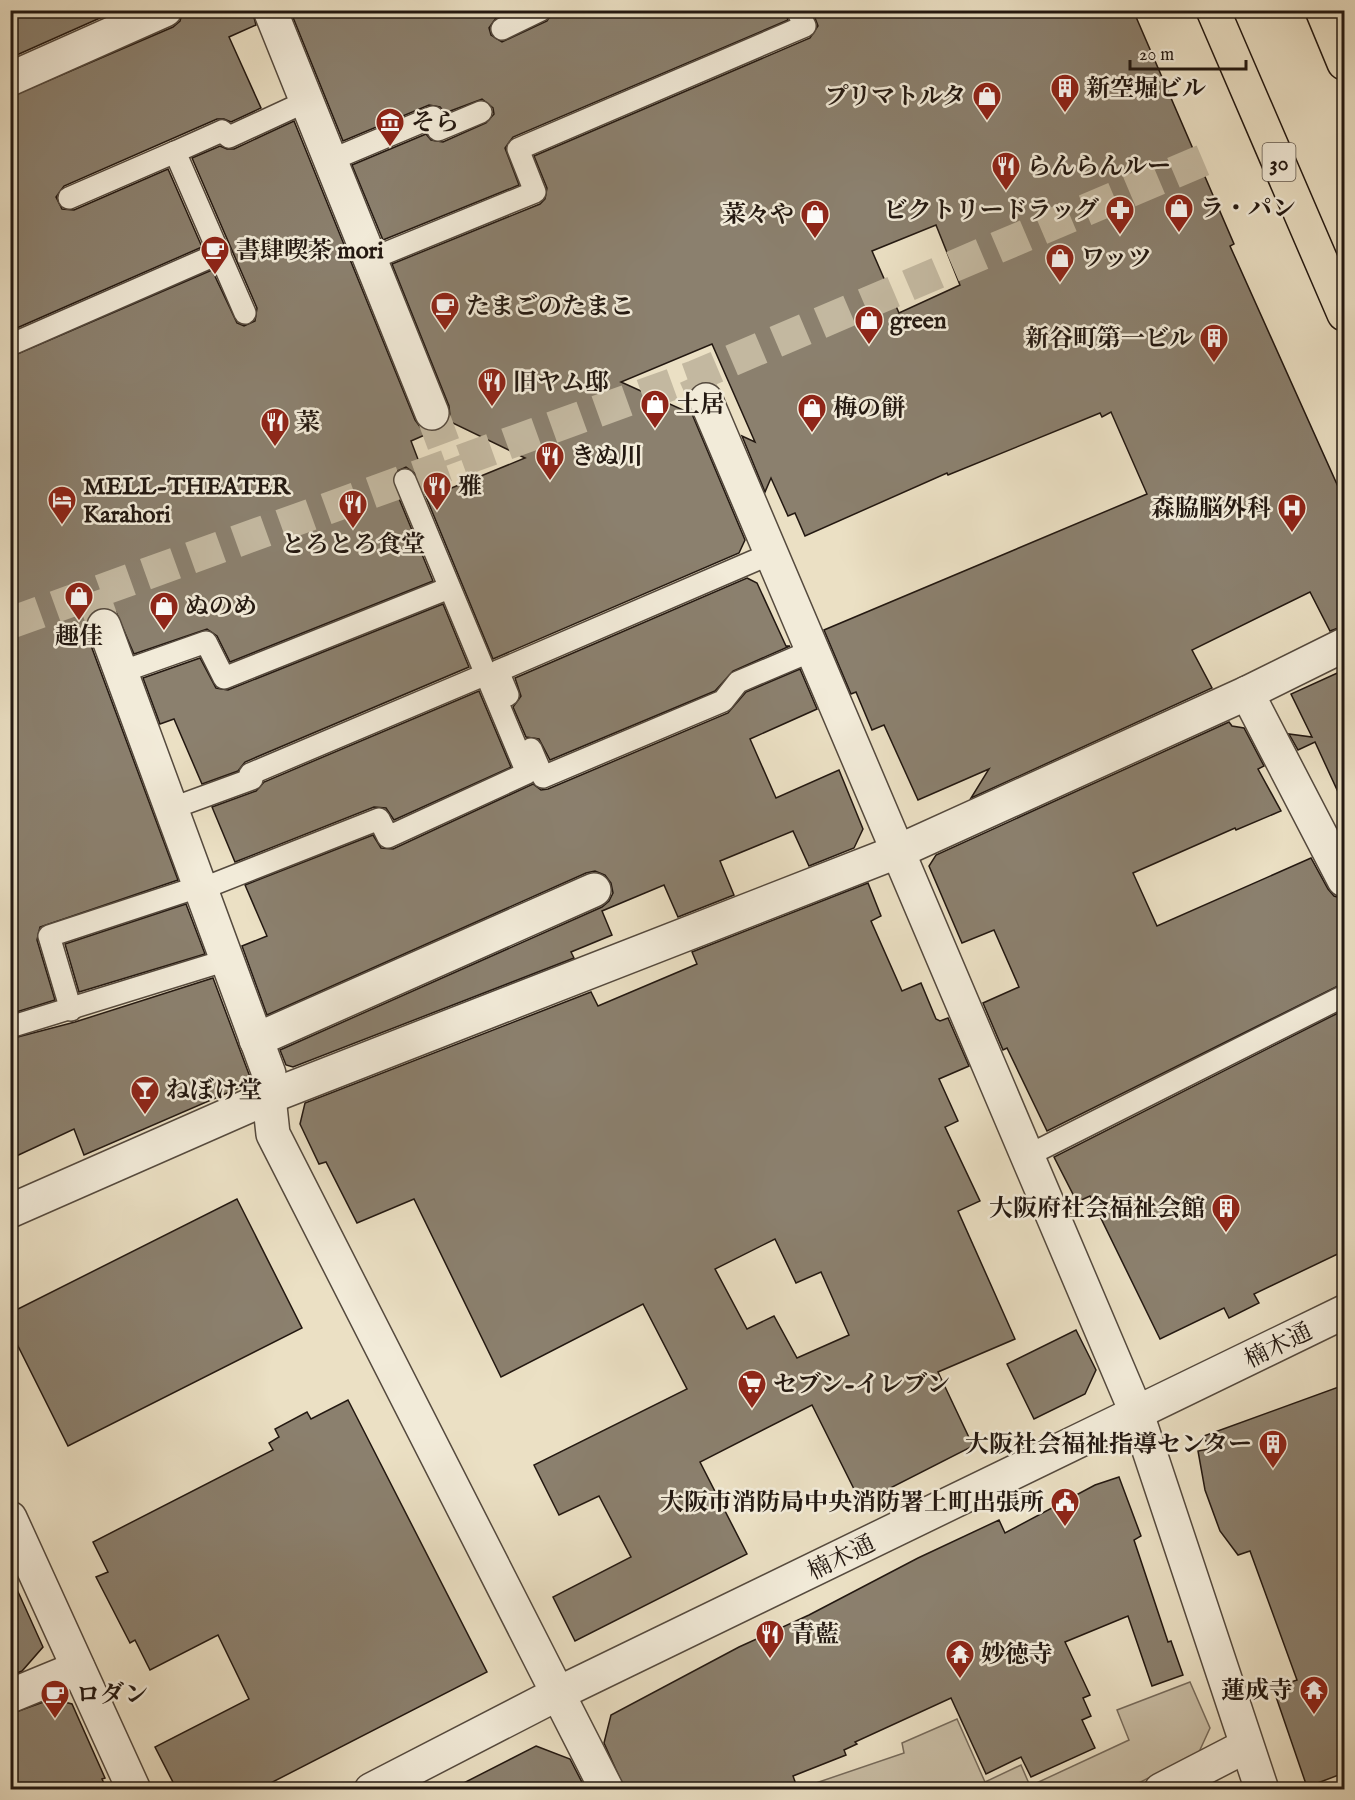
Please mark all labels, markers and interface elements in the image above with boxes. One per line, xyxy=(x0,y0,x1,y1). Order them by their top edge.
scale bar xyxy=(1130,33,1246,71)
text: 20 m xyxy=(1139,44,1174,67)
building icon: 新空堀ビル xyxy=(1049,72,1081,114)
place label: 新空堀ビル xyxy=(1086,74,1206,105)
shop icon: プリマトルタ xyxy=(971,80,1003,122)
place label: プリマトルタ xyxy=(824,82,966,113)
museum icon: そら xyxy=(374,106,406,148)
place label: そら xyxy=(411,108,459,139)
road number: 30 xyxy=(1262,143,1296,181)
restaurant icon: らんらんルー xyxy=(990,150,1022,192)
place label: らんらんルー xyxy=(1027,152,1171,183)
shop icon: ラ・パン xyxy=(1163,192,1195,234)
pharmacy icon: ビクトリードラッグ xyxy=(1104,194,1136,236)
place label: ラ・パン xyxy=(1200,194,1296,225)
place label: ビクトリードラッグ xyxy=(883,196,1099,227)
shop icon: 菜々や xyxy=(799,198,831,240)
place label: 菜々や xyxy=(722,200,794,231)
cafe icon: 書肆喫茶 mori xyxy=(199,234,231,276)
place label: 書肆喫茶 mori xyxy=(236,236,384,267)
shop icon: ワッツ xyxy=(1044,242,1076,284)
place label: ワッツ xyxy=(1081,244,1152,275)
cafe icon: たまごのたまこ xyxy=(429,290,461,332)
place label: たまごのたまこ xyxy=(466,292,634,323)
shop icon: green xyxy=(853,304,885,346)
place label: green xyxy=(890,306,947,337)
building icon: 新谷町第一ビル xyxy=(1198,322,1230,364)
place label: 新谷町第一ビル xyxy=(1025,324,1193,355)
restaurant icon: 旧ヤム邸 xyxy=(476,366,508,408)
place label: 旧ヤム邸 xyxy=(513,368,609,399)
shop icon: 土居 xyxy=(639,388,671,430)
place label: 土居 xyxy=(676,390,724,421)
shop icon: 梅の餅 xyxy=(796,392,828,434)
place label: 梅の餅 xyxy=(833,394,906,425)
restaurant icon: 菜 xyxy=(259,406,291,448)
place label: 菜 xyxy=(296,408,320,439)
restaurant icon: きぬ川 xyxy=(534,440,566,482)
place label: きぬ川 xyxy=(571,442,643,473)
restaurant icon: 雅 xyxy=(421,470,453,512)
place label: MELL-THEATER Karahori xyxy=(83,472,292,531)
place label: 雅 xyxy=(458,472,482,503)
hotel icon: MELL-THEATER Karahori xyxy=(46,484,78,526)
restaurant icon: とろとろ食堂 xyxy=(337,488,369,530)
hospital icon: 森脇脳外科 xyxy=(1276,492,1308,534)
place label: 森脇脳外科 xyxy=(1151,494,1271,525)
place label: とろとろ食堂 xyxy=(281,530,425,561)
shop icon: 趣佳 xyxy=(63,580,95,622)
shop icon: ぬのめ xyxy=(148,590,180,632)
place label: ぬのめ xyxy=(185,592,257,623)
place label: 趣佳 xyxy=(55,622,103,653)
bar icon: ねぼけ堂 xyxy=(129,1074,161,1116)
place label: ねぼけ堂 xyxy=(166,1076,262,1107)
building icon: 大阪府社会福祉会館 xyxy=(1210,1192,1242,1234)
place label: 大阪府社会福祉会館 xyxy=(989,1194,1205,1225)
street label: 楠木通 xyxy=(1240,1317,1318,1376)
supermarket icon: セブン-イレブン xyxy=(736,1368,768,1410)
place label: セブン-イレブン xyxy=(773,1370,950,1401)
building icon: 大阪社会福祉指導センター xyxy=(1257,1428,1289,1470)
place label: 大阪社会福祉指導センター xyxy=(965,1430,1252,1461)
public building icon: 大阪市消防局中央消防署上町出張所 xyxy=(1049,1486,1081,1528)
place label: 大阪市消防局中央消防署上町出張所 xyxy=(660,1488,1044,1519)
street label: 楠木通 xyxy=(803,1529,881,1588)
restaurant icon: 青藍 xyxy=(754,1618,786,1660)
place label: 青藍 xyxy=(791,1620,839,1651)
temple icon: 妙徳寺 xyxy=(944,1638,976,1680)
place label: 妙徳寺 xyxy=(981,1640,1053,1671)
temple icon: 蓮成寺 xyxy=(1298,1674,1330,1716)
place label: 蓮成寺 xyxy=(1221,1676,1293,1707)
cafe icon: ロダン xyxy=(39,1678,71,1720)
place label: ロダン xyxy=(76,1680,148,1711)

